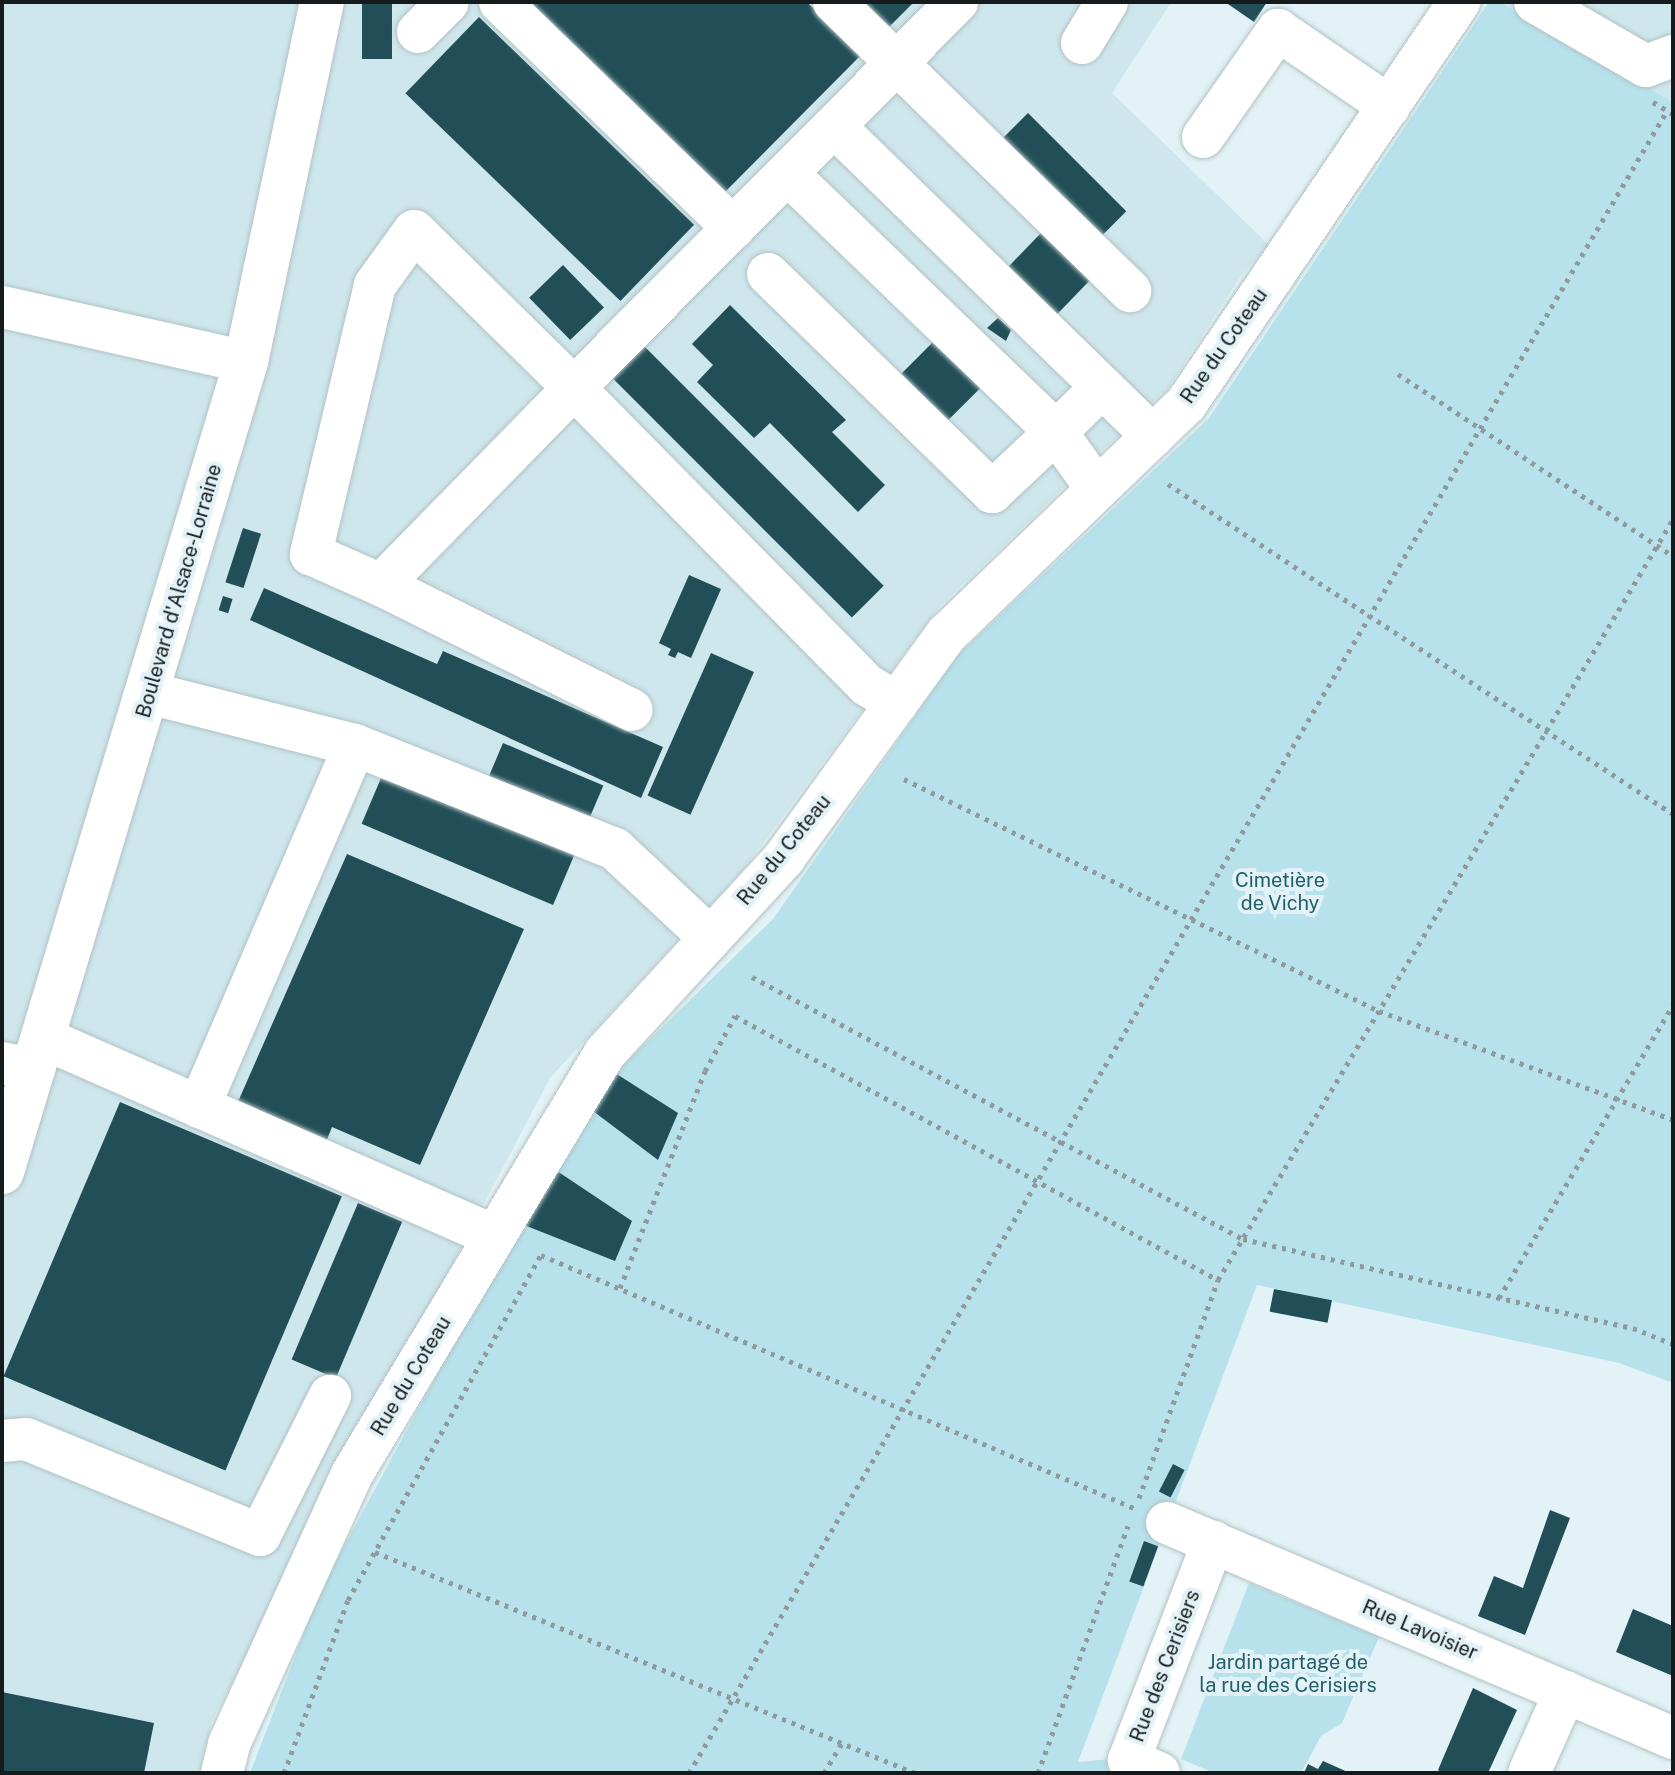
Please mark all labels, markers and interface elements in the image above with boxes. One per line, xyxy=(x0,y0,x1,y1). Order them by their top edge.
street label: Rue du Coteau xyxy=(1175,284,1273,408)
street label: Boulevard d'Alsace-Lorraine xyxy=(131,461,227,721)
street label: Rue du Coteau xyxy=(732,790,836,910)
park label: Cimetière de Vichy xyxy=(1235,868,1325,915)
street label: Rue du Coteau xyxy=(366,1312,456,1440)
street label: Rue des Cerisiers xyxy=(1125,1586,1205,1746)
street label: Rue Lavoisier xyxy=(1358,1595,1482,1665)
park label: Jardin partagé de la rue des Cerisiers xyxy=(1199,1650,1377,1697)

